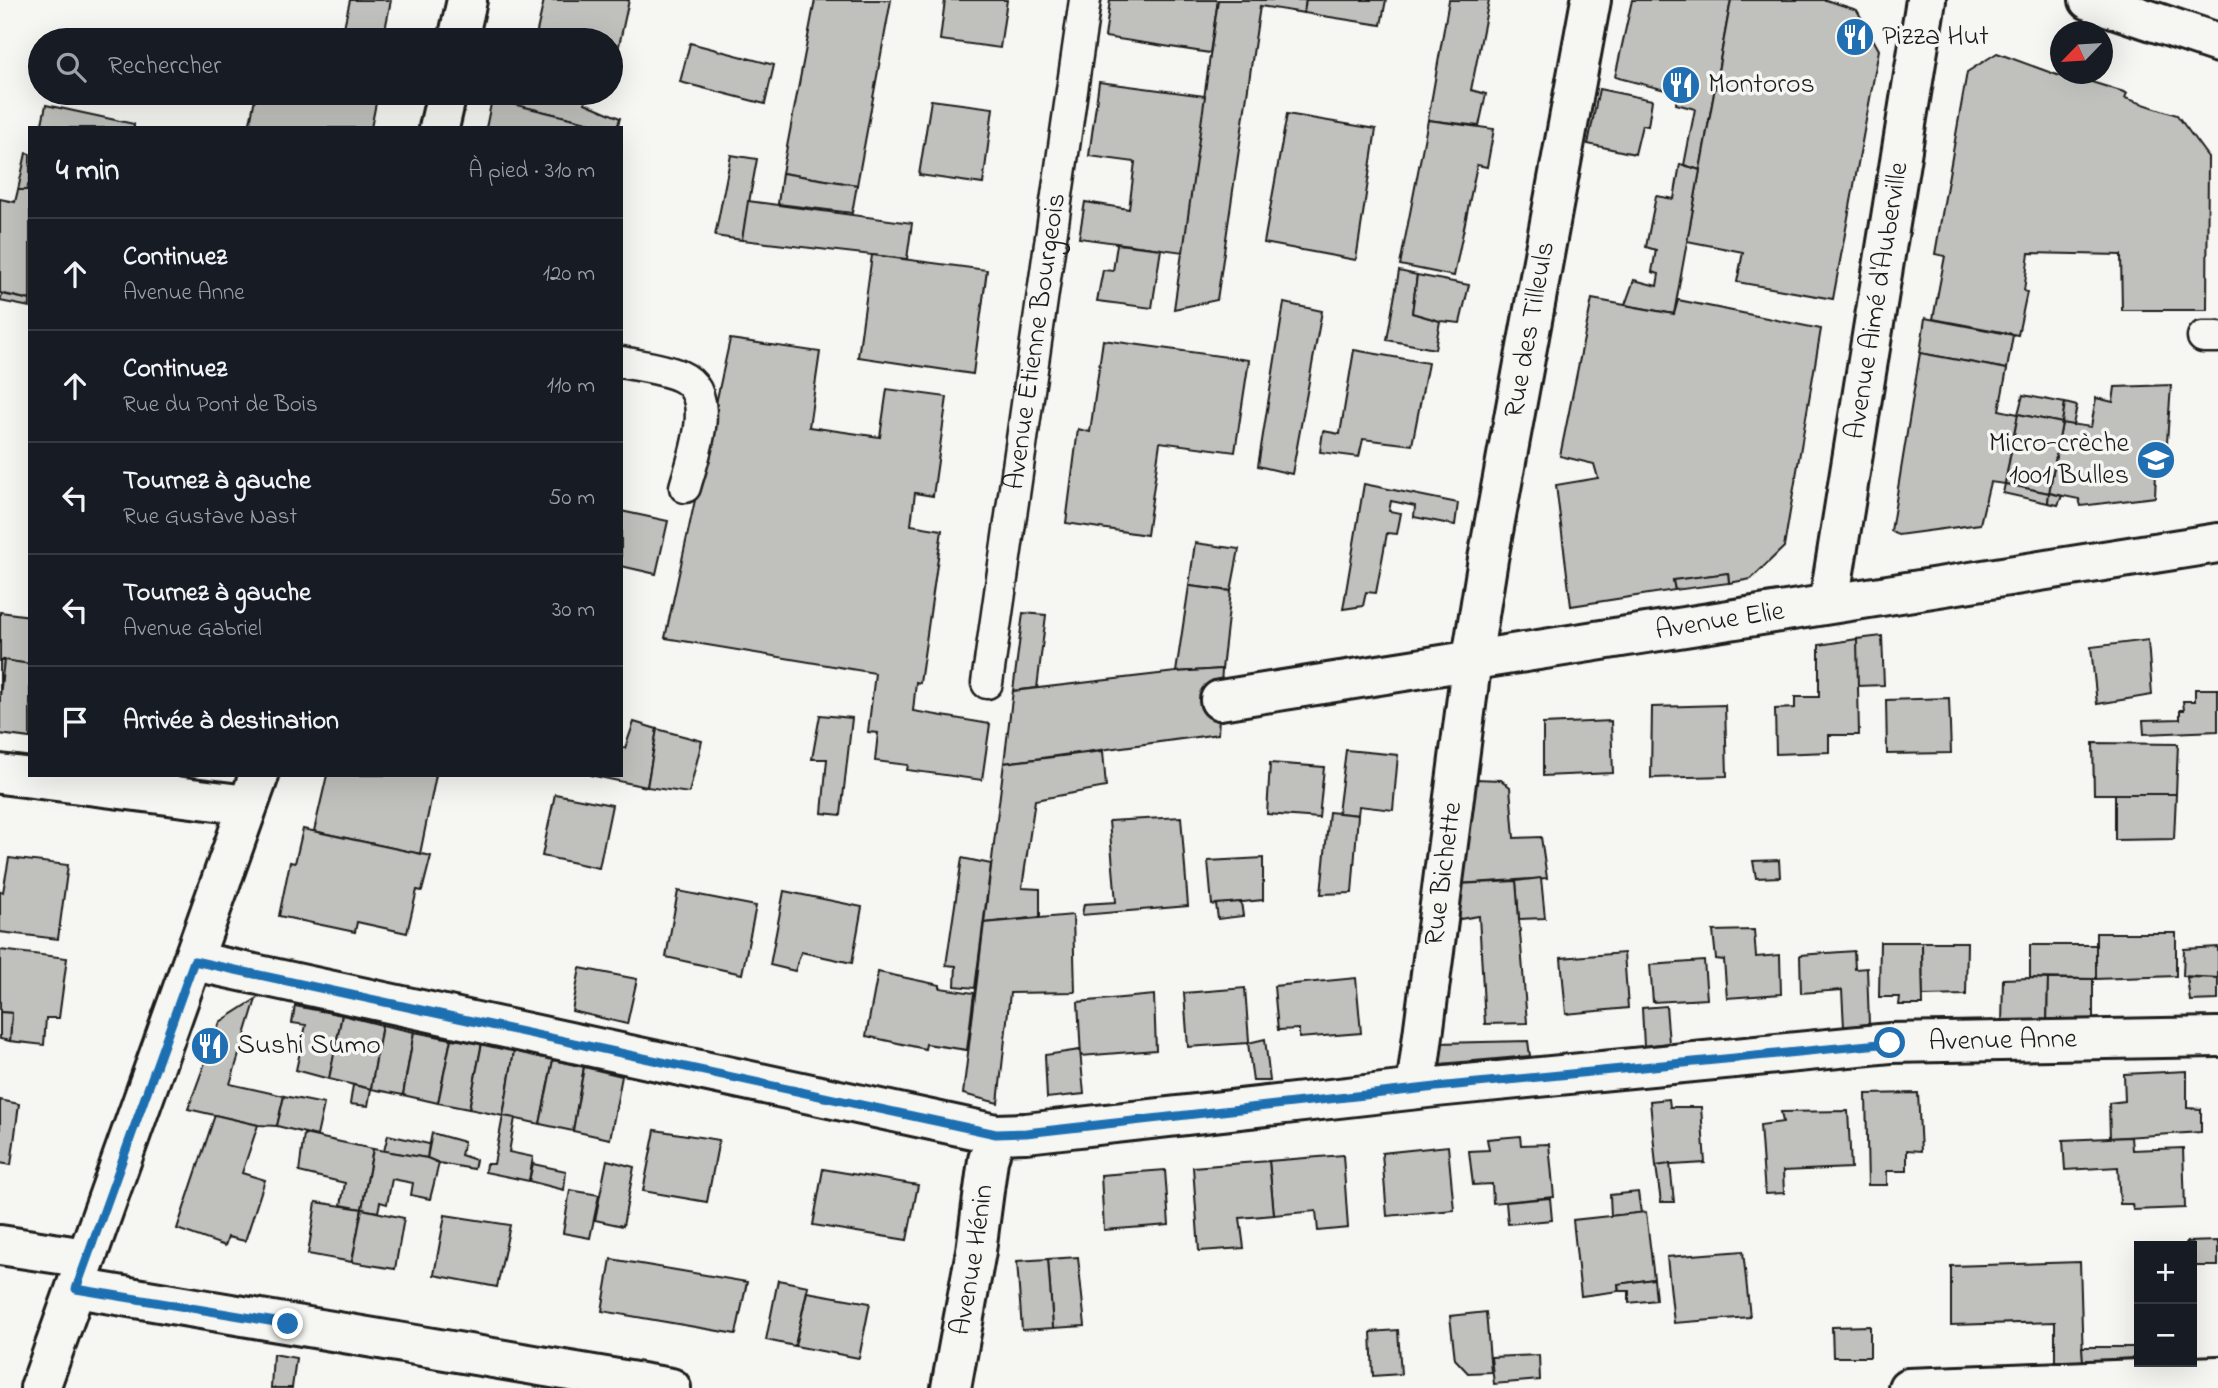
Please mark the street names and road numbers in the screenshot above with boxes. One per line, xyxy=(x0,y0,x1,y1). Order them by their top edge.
street label: Avenue Aimé d'Auberville xyxy=(1835,159,1920,442)
street label: Avenue Étienne Bourgeois xyxy=(994,191,1078,492)
street label: Rue des Tilleuls xyxy=(1494,238,1567,421)
street label: Avenue Elie xyxy=(1652,591,1788,652)
street label: Rue Bichette xyxy=(1414,799,1474,948)
street label: Avenue Anne xyxy=(1928,1019,2078,1063)
street label: Avenue Hénin xyxy=(941,1182,1005,1339)

